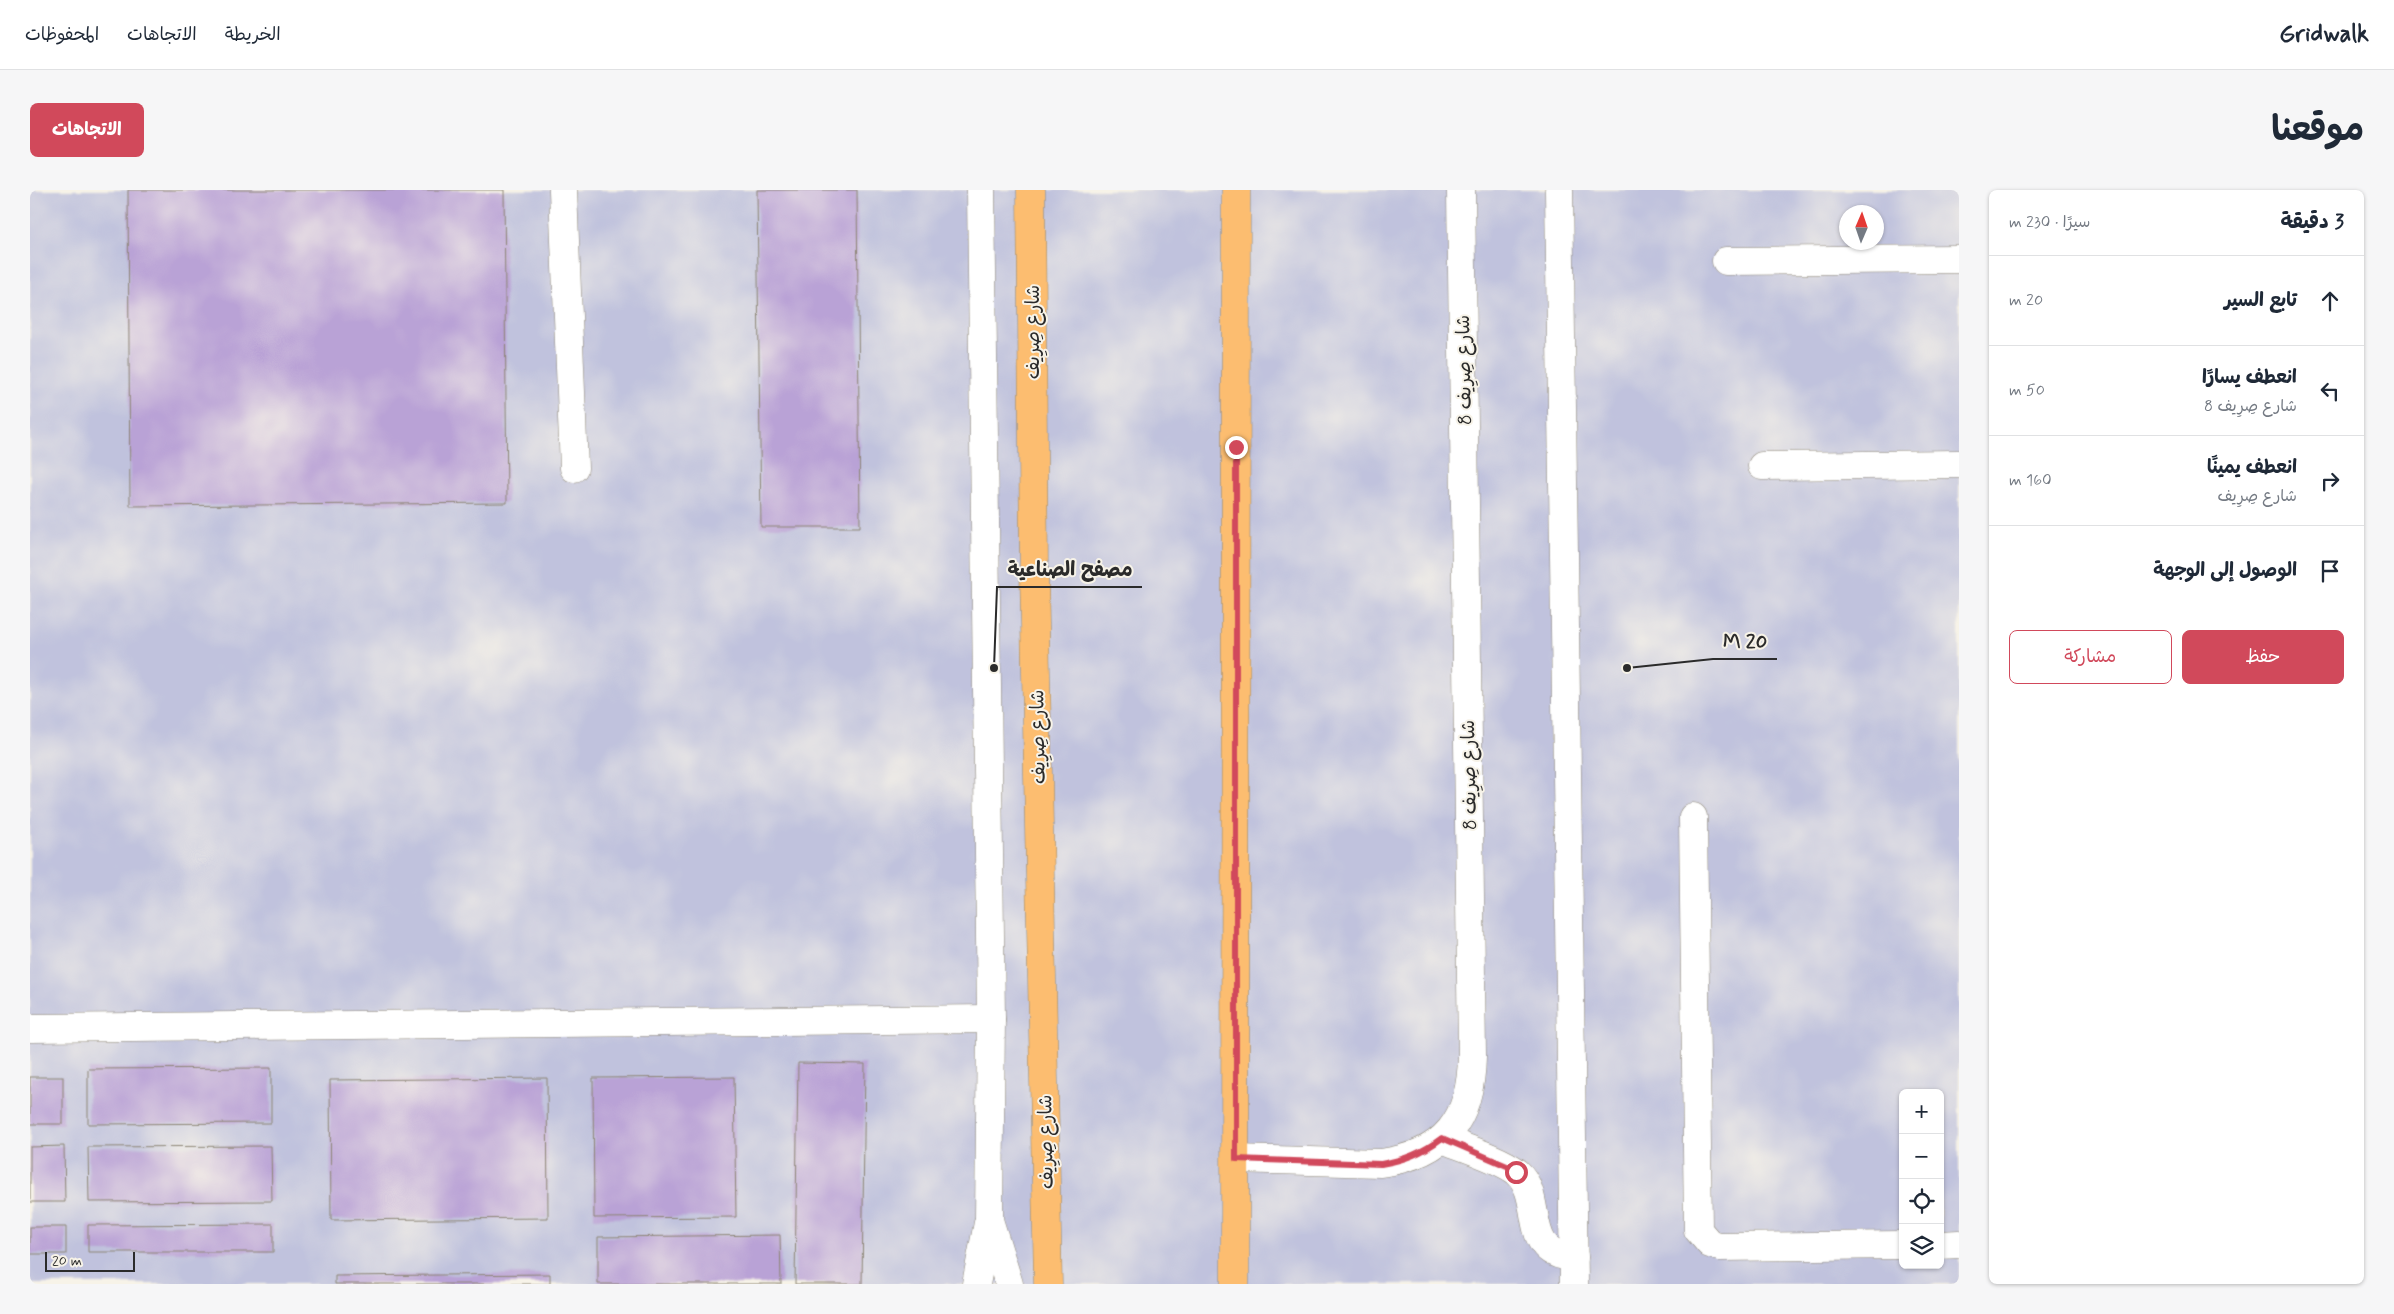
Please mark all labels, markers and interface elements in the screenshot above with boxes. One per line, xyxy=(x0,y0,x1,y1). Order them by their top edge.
text: Gridwalk xyxy=(2279,19,2369,50)
text: المحفوظات xyxy=(25,23,99,47)
text: الاتجاهات xyxy=(127,23,197,47)
text: الخريطة xyxy=(225,23,281,47)
button: الاتجاهات xyxy=(30,103,144,157)
text: موقعنا xyxy=(2271,107,2364,153)
north arrow xyxy=(1839,205,1884,250)
text: 3 دقيقة xyxy=(2280,208,2344,236)
text: سيرًا · 230 m xyxy=(2009,212,2090,233)
street label: شارع صِرِيف xyxy=(1021,285,1048,379)
icon: ahead xyxy=(2316,287,2344,315)
text: تابع السير xyxy=(2224,288,2297,313)
text: 20 m xyxy=(2009,290,2043,311)
street label: شارع صِرِيف 8 xyxy=(1451,315,1480,425)
text: انعطف يسارًا xyxy=(2202,365,2297,390)
icon: left xyxy=(2316,377,2344,405)
text: 50 m xyxy=(2009,380,2045,401)
text: شارع صِرِيف 8 xyxy=(2204,396,2297,417)
route end xyxy=(1225,436,1248,459)
text: انعطف يمينًا xyxy=(2207,455,2297,480)
icon: right xyxy=(2316,467,2344,495)
text: 160 m xyxy=(2009,470,2052,491)
text: شارع صِرِيف xyxy=(2217,486,2297,507)
callout: مصفح الصناعية xyxy=(997,552,1142,587)
text: مصفح الصناعية xyxy=(1007,557,1133,584)
icon: arrive xyxy=(2316,557,2344,585)
text: الوصول إلى الوجهة xyxy=(2153,558,2297,583)
callout: M 20 xyxy=(1713,624,1777,659)
text: M 20 xyxy=(1723,629,1767,656)
button: مشاركة xyxy=(2009,630,2172,684)
button: حفظ xyxy=(2182,630,2344,684)
street label: شارع صِرِيف xyxy=(1025,689,1054,784)
street label: شارع صِرِيف 8 xyxy=(1456,720,1485,830)
map controls xyxy=(1899,1089,1944,1269)
button: + xyxy=(1899,1089,1944,1134)
street label: شارع صِرِيف xyxy=(1033,1094,1062,1189)
button: − xyxy=(1899,1134,1944,1179)
route start xyxy=(1505,1161,1528,1184)
button: locate xyxy=(1899,1179,1944,1224)
button: layers xyxy=(1899,1224,1944,1269)
scale bar xyxy=(45,1249,135,1272)
text: 20 m xyxy=(52,1252,82,1270)

